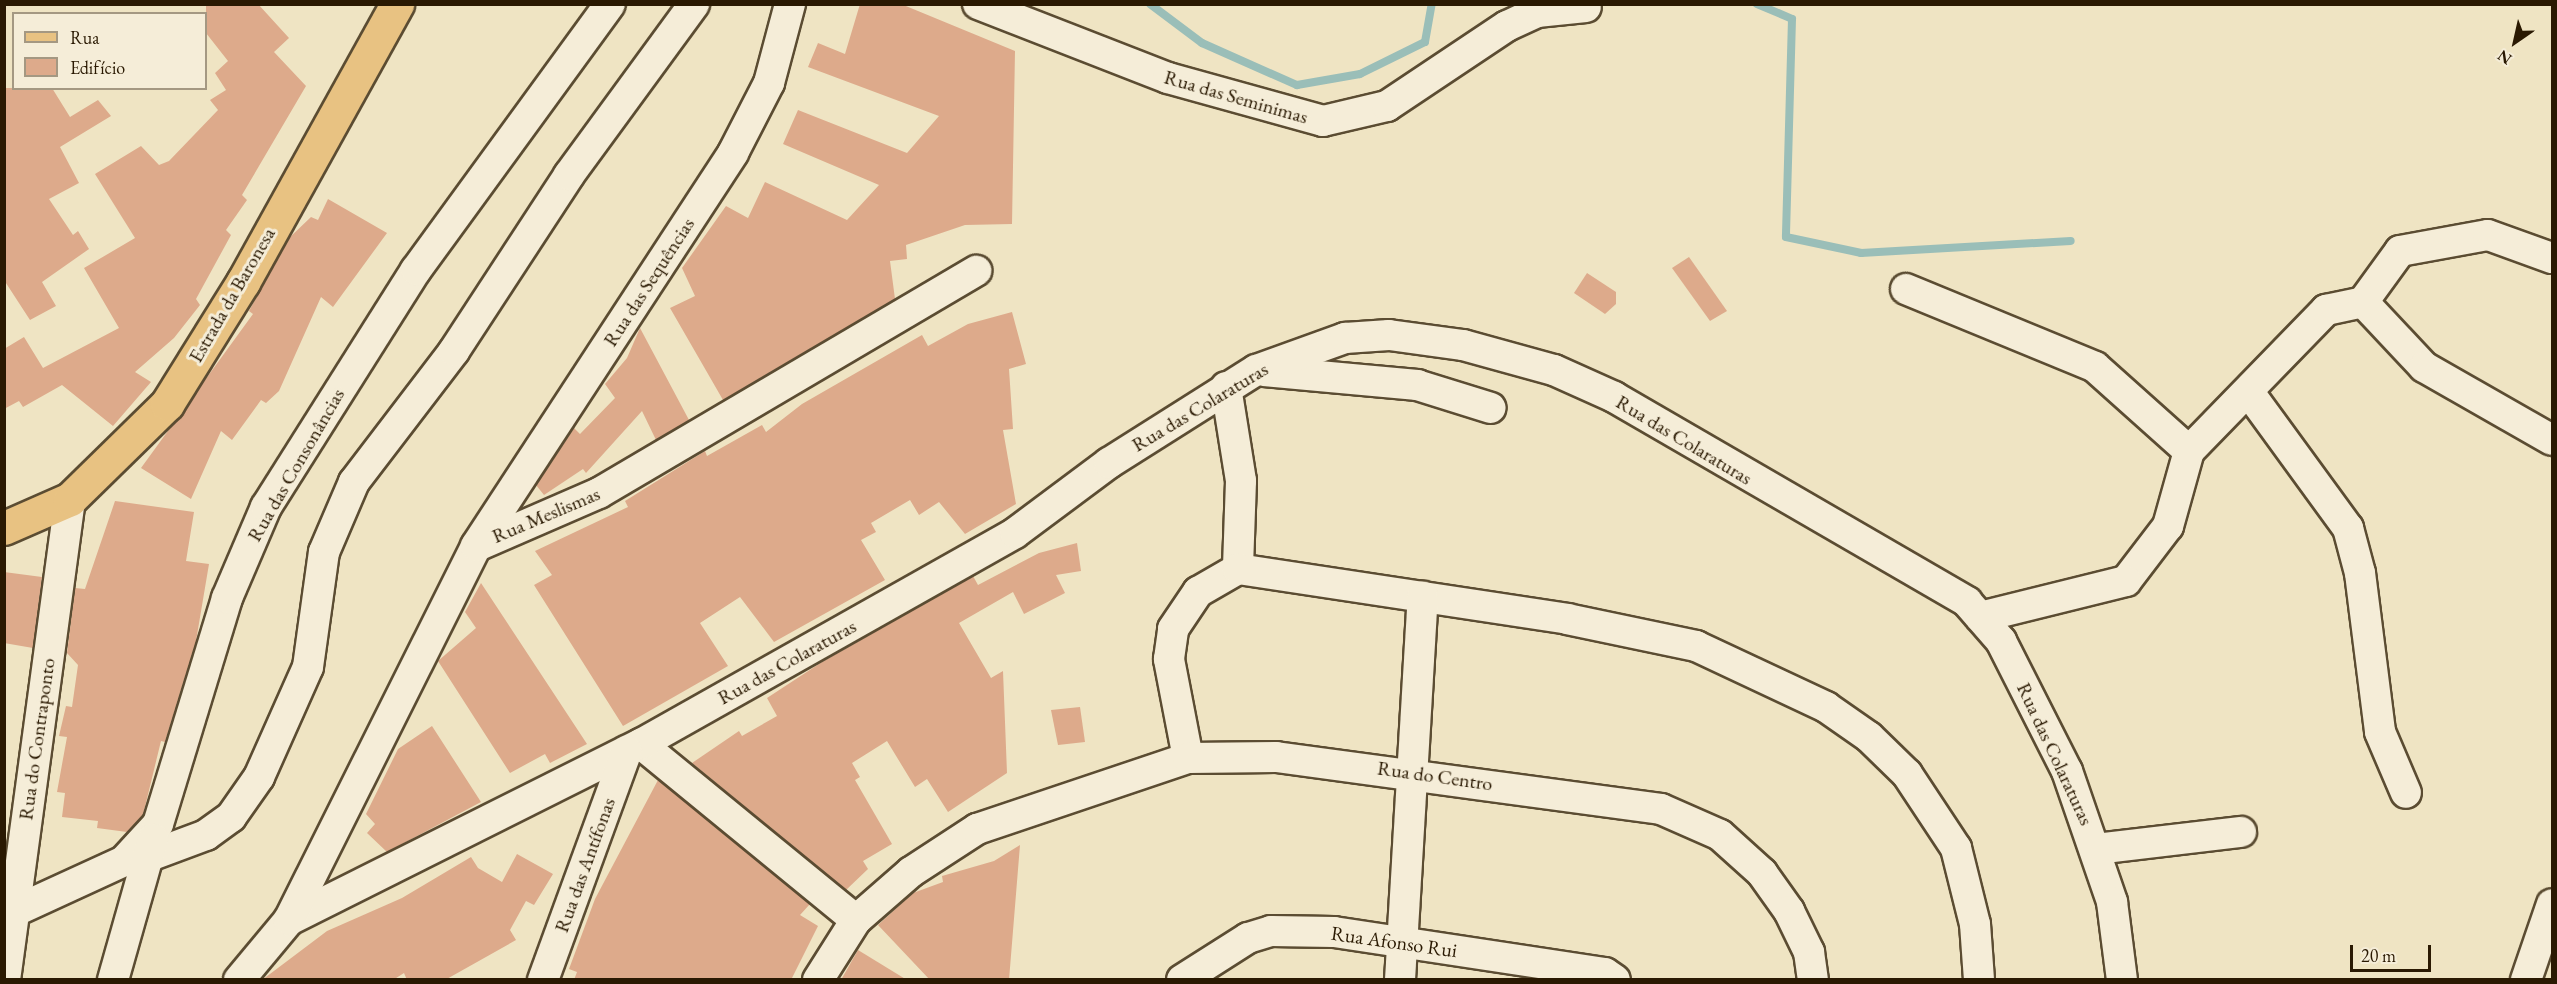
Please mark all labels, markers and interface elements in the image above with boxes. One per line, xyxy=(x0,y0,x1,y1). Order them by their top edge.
legend xyxy=(12,12,207,90)
north arrow xyxy=(2485,12,2545,72)
text: Rua xyxy=(70,26,100,49)
text: N xyxy=(2493,45,2516,70)
text: Edifício xyxy=(70,56,125,79)
street label: Rua das Seminimas xyxy=(1161,65,1311,129)
street label: Rua das Sequências xyxy=(598,213,700,351)
street label: Estrada da Baronesa xyxy=(184,223,280,367)
street label: Rua das Colaraturas xyxy=(1128,357,1272,457)
street label: Rua das Consonâncias xyxy=(242,384,350,546)
street label: Rua das Colaraturas xyxy=(1612,390,1756,490)
street label: Rua Meslismas xyxy=(488,482,604,548)
street label: Rua das Colaraturas xyxy=(714,614,860,710)
street label: Rua do Contraponto xyxy=(14,656,60,822)
street label: Rua das Colaraturas xyxy=(2011,679,2099,829)
street label: Rua do Centro xyxy=(1376,756,1494,796)
street label: Rua das Antífonas xyxy=(549,794,621,936)
street label: Rua Afonso Rui xyxy=(1329,921,1459,963)
scale bar xyxy=(2353,933,2434,971)
text: 20 m xyxy=(2361,944,2396,967)

